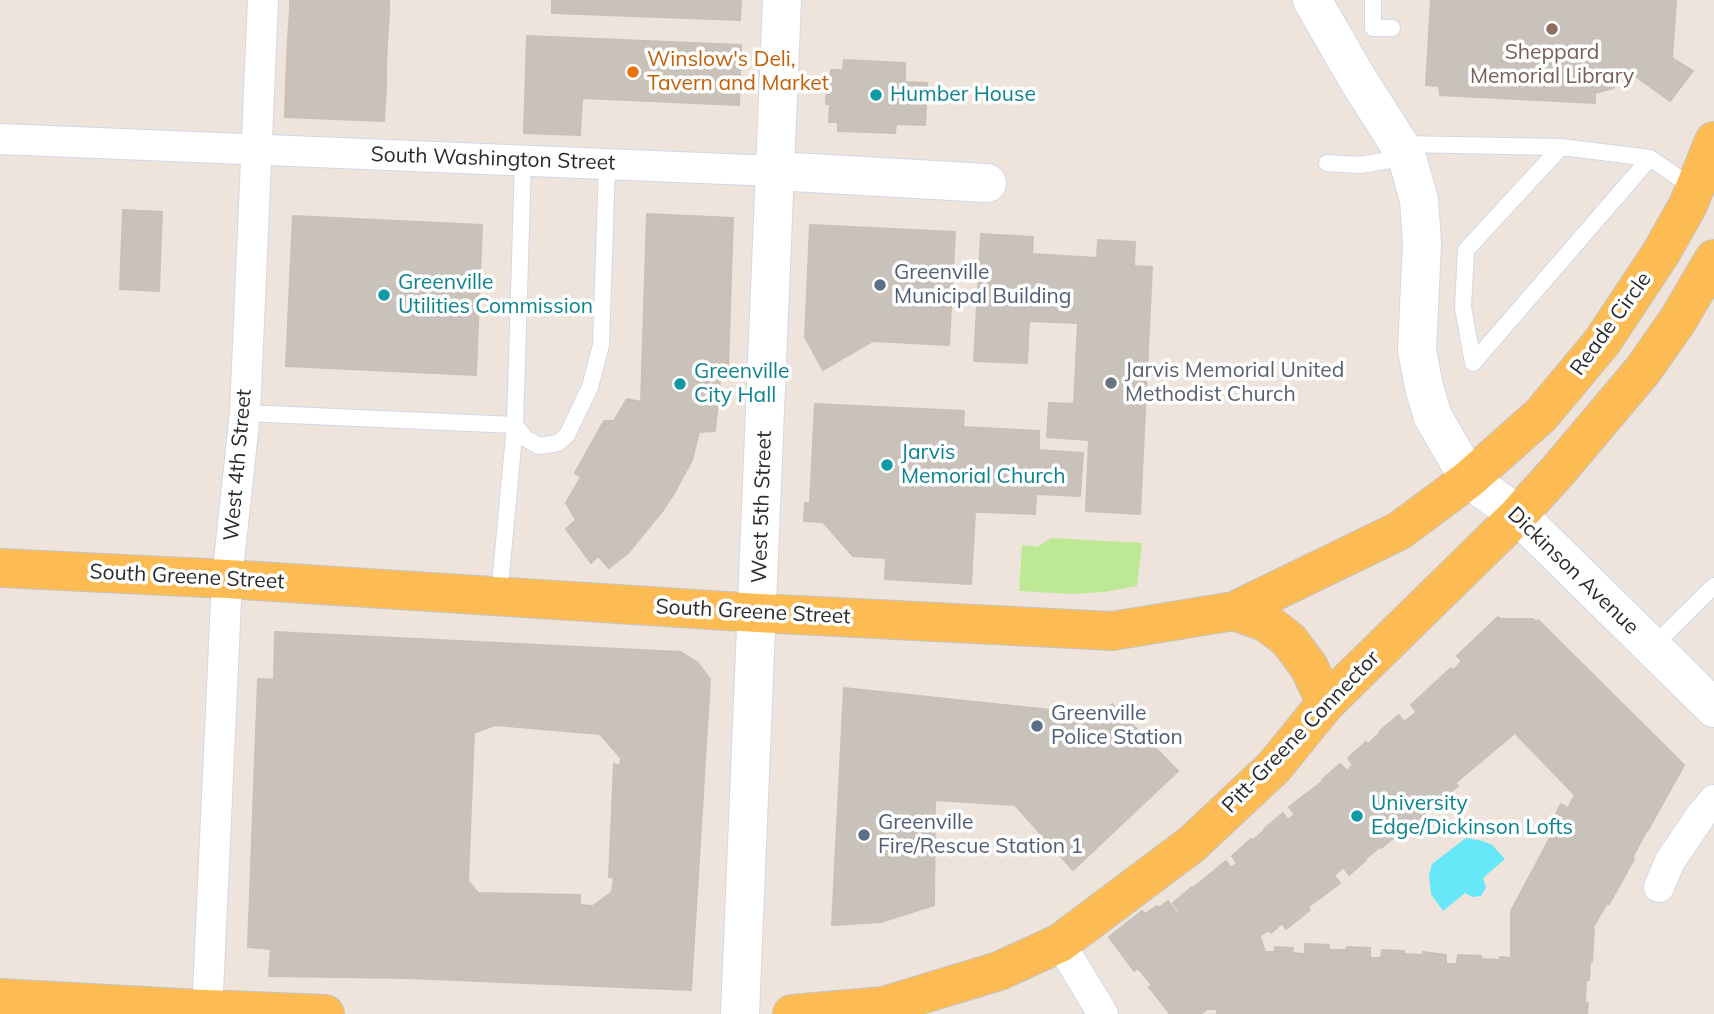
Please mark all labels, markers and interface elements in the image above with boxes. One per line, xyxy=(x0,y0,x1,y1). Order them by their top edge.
marker: Sheppard Memorial Library xyxy=(1544,21,1560,37)
place label: Sheppard Memorial Library xyxy=(1470,40,1634,90)
place label: Winslow's Deli, Tavern and Market xyxy=(647,47,829,97)
marker: Winslow's Deli, Tavern and Market xyxy=(625,64,641,80)
place label: Humber House xyxy=(890,82,1036,108)
marker: Humber House xyxy=(868,87,884,103)
street label: South Washington Street xyxy=(370,142,616,176)
place label: Greenville Municipal Building xyxy=(894,260,1071,310)
street label: Reade Circle xyxy=(1565,267,1657,381)
place label: Greenville Utilities Commission xyxy=(398,270,593,320)
marker: Greenville Municipal Building xyxy=(872,277,888,293)
marker: Greenville Utilities Commission xyxy=(376,287,392,303)
place label: Jarvis Memorial United Methodist Church xyxy=(1125,358,1344,408)
place label: Greenville City Hall xyxy=(694,359,789,409)
marker: Jarvis Memorial United Methodist Church xyxy=(1103,375,1119,391)
marker: Greenville City Hall xyxy=(672,376,688,392)
street label: West 4th Street xyxy=(219,388,257,542)
street label: West 5th Street xyxy=(747,430,777,584)
place label: Jarvis Memorial Church xyxy=(901,440,1066,490)
marker: Jarvis Memorial Church xyxy=(879,457,895,473)
street label: Dickinson Avenue xyxy=(1502,502,1644,640)
street label: South Greene Street xyxy=(89,559,285,595)
street label: South Greene Street xyxy=(655,594,851,630)
street label: Pitt-Greene Connector xyxy=(1217,646,1385,818)
place label: Greenville Police Station xyxy=(1051,701,1183,751)
marker: Greenville Police Station xyxy=(1029,718,1045,734)
place label: University Edge/Dickinson Lofts xyxy=(1371,791,1573,841)
marker: University Edge/Dickinson Lofts xyxy=(1349,808,1365,824)
place label: Greenville Fire/Rescue Station 1 xyxy=(878,810,1083,860)
marker: Greenville Fire/Rescue Station 1 xyxy=(856,827,872,843)

